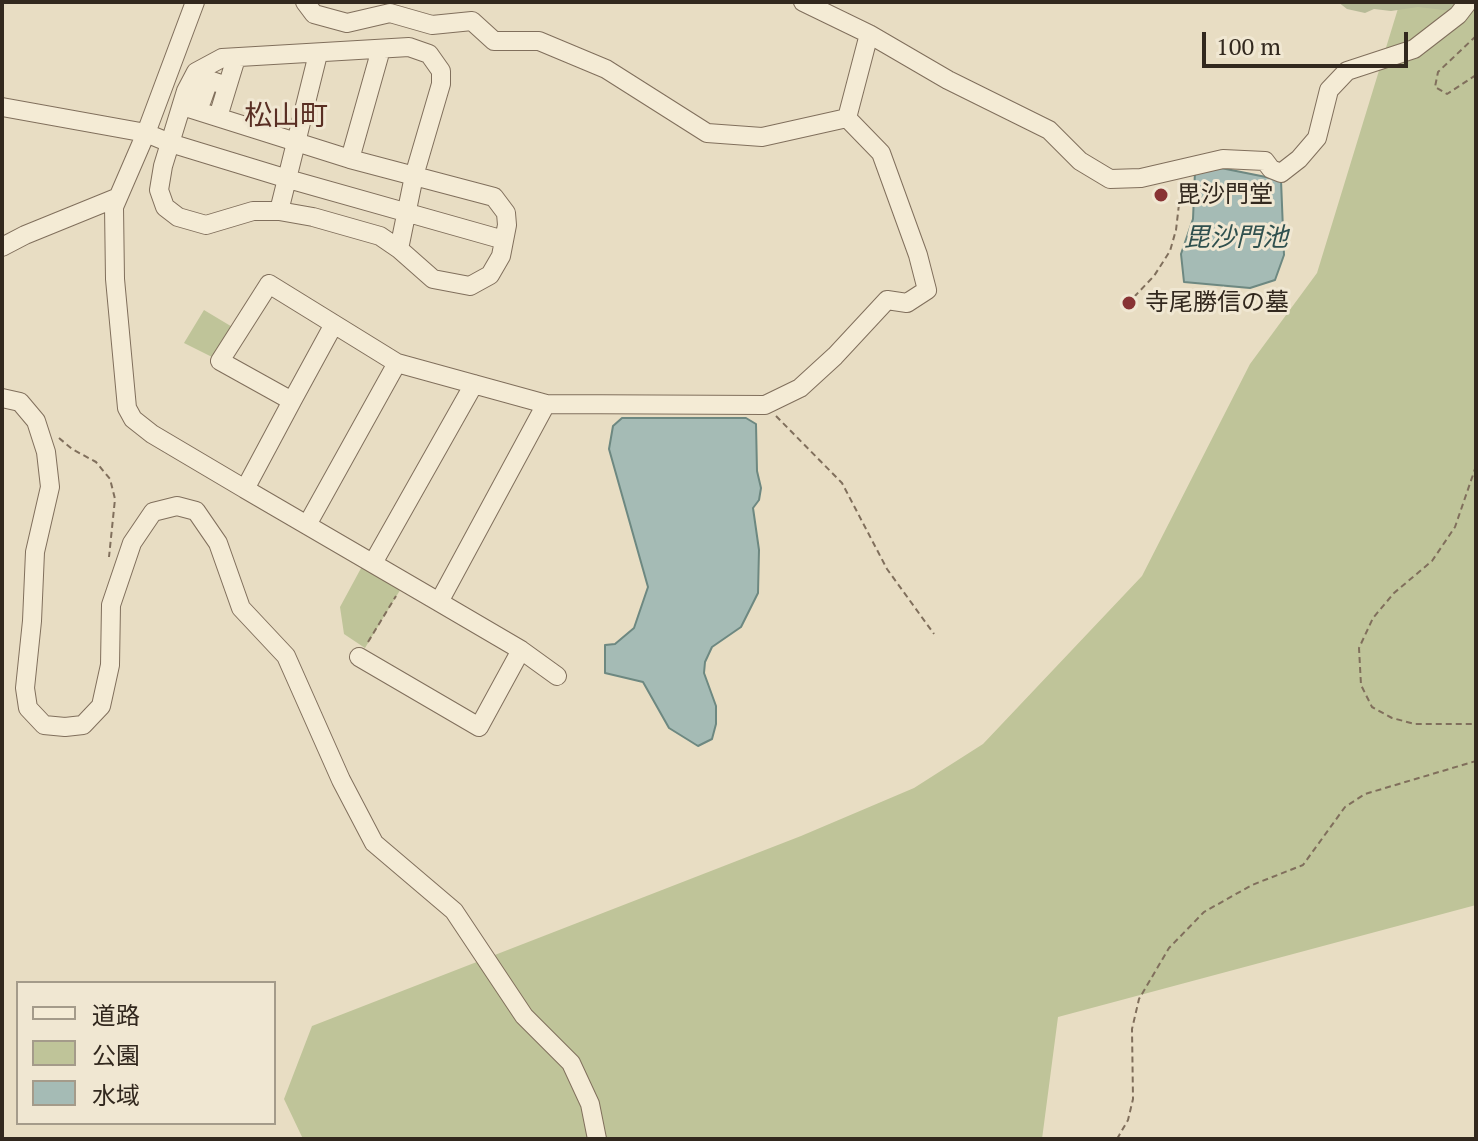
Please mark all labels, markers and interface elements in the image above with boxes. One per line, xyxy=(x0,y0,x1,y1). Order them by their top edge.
scale bar xyxy=(1206,16,1412,66)
text: 100 m xyxy=(1216,30,1281,62)
district label: 松山町 xyxy=(244,100,328,134)
place label: 毘沙門堂 xyxy=(1177,181,1273,209)
marker: 毘沙門堂 xyxy=(1152,186,1170,204)
water label: 毘沙門池 xyxy=(1184,223,1288,255)
place label: 寺尾勝信の墓 xyxy=(1145,289,1289,317)
marker: 寺尾勝信の墓 xyxy=(1120,294,1138,312)
legend xyxy=(16,981,276,1125)
text: 道路 xyxy=(92,999,140,1031)
text: 公園 xyxy=(92,1039,140,1071)
text: 水域 xyxy=(92,1079,140,1111)

